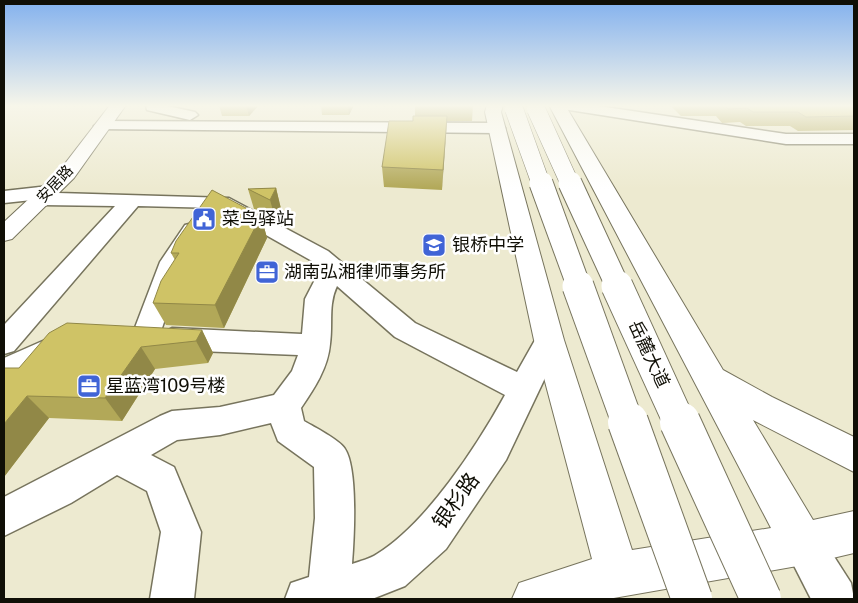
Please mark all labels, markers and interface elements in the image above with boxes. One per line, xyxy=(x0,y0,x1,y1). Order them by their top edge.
street label: 安居路 xyxy=(33,161,76,206)
public building icon: 菜鸟驿站 xyxy=(191,206,217,232)
place label: 菜鸟驿站 xyxy=(222,208,294,229)
school or university icon: 银桥中学 xyxy=(421,232,447,258)
place label: 银桥中学 xyxy=(452,234,524,255)
office icon: 湖南弘湘律师事务所 xyxy=(254,259,280,285)
place label: 湖南弘湘律师事务所 xyxy=(284,261,446,282)
street label: 岳麓大道 xyxy=(625,317,674,391)
office icon: 星蓝湾109号楼 xyxy=(76,373,102,399)
place label: 星蓝湾109号楼 xyxy=(106,375,225,396)
street label: 银杉路 xyxy=(427,468,484,534)

